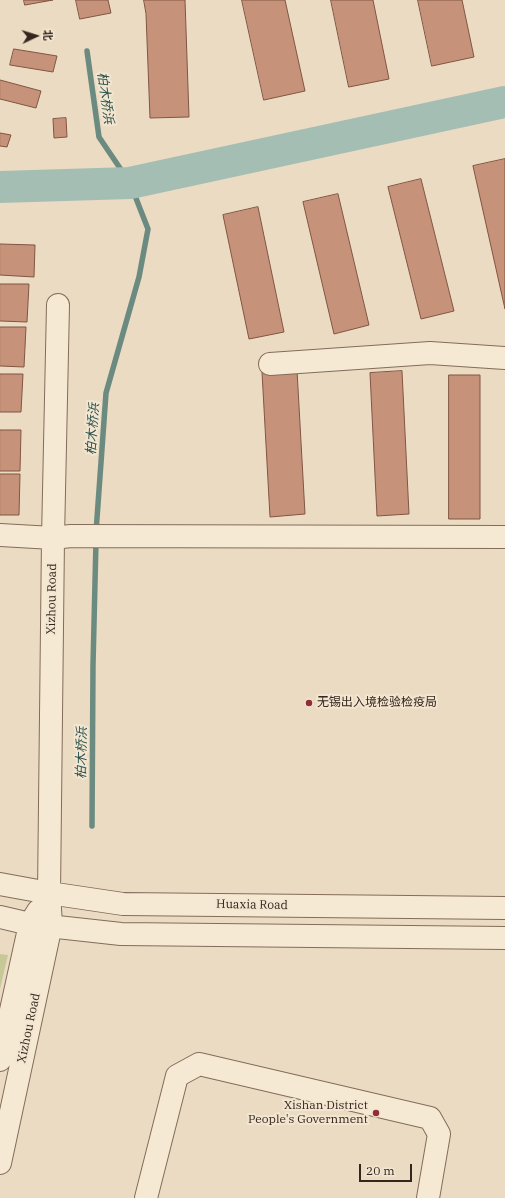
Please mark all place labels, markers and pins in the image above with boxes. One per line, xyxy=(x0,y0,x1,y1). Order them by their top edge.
place label: 无锡出入境检验检疫局 xyxy=(317,696,437,710)
marker: 无锡出入境检验检疫局 xyxy=(304,698,314,708)
place label: Xishan District People's Government xyxy=(248,1099,368,1127)
marker: Xishan District People's Government xyxy=(371,1108,381,1118)

